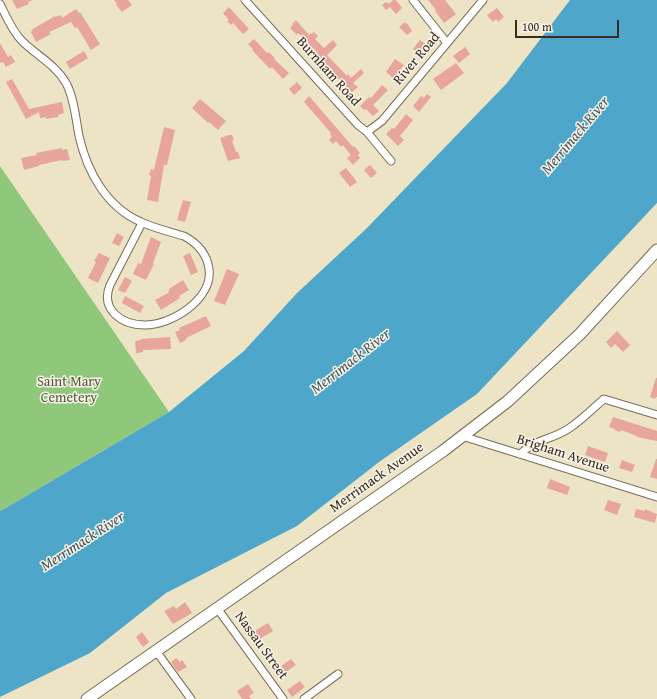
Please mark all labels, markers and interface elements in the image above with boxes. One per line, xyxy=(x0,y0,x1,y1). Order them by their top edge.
scale bar xyxy=(517,12,621,38)
text: 100 m xyxy=(522,18,552,35)
street label: River Road xyxy=(390,29,444,89)
street label: Burnham Road xyxy=(293,34,363,110)
water label: Merrimack River xyxy=(538,93,614,179)
water label: Merrimack River xyxy=(308,325,394,399)
park label: Saint Mary Cemetery xyxy=(37,374,101,406)
street label: Brigham Avenue xyxy=(514,431,612,477)
street label: Merrimack Avenue xyxy=(327,439,427,517)
water label: Merrimack River xyxy=(38,508,128,576)
street label: Nassau Street xyxy=(231,609,291,683)

